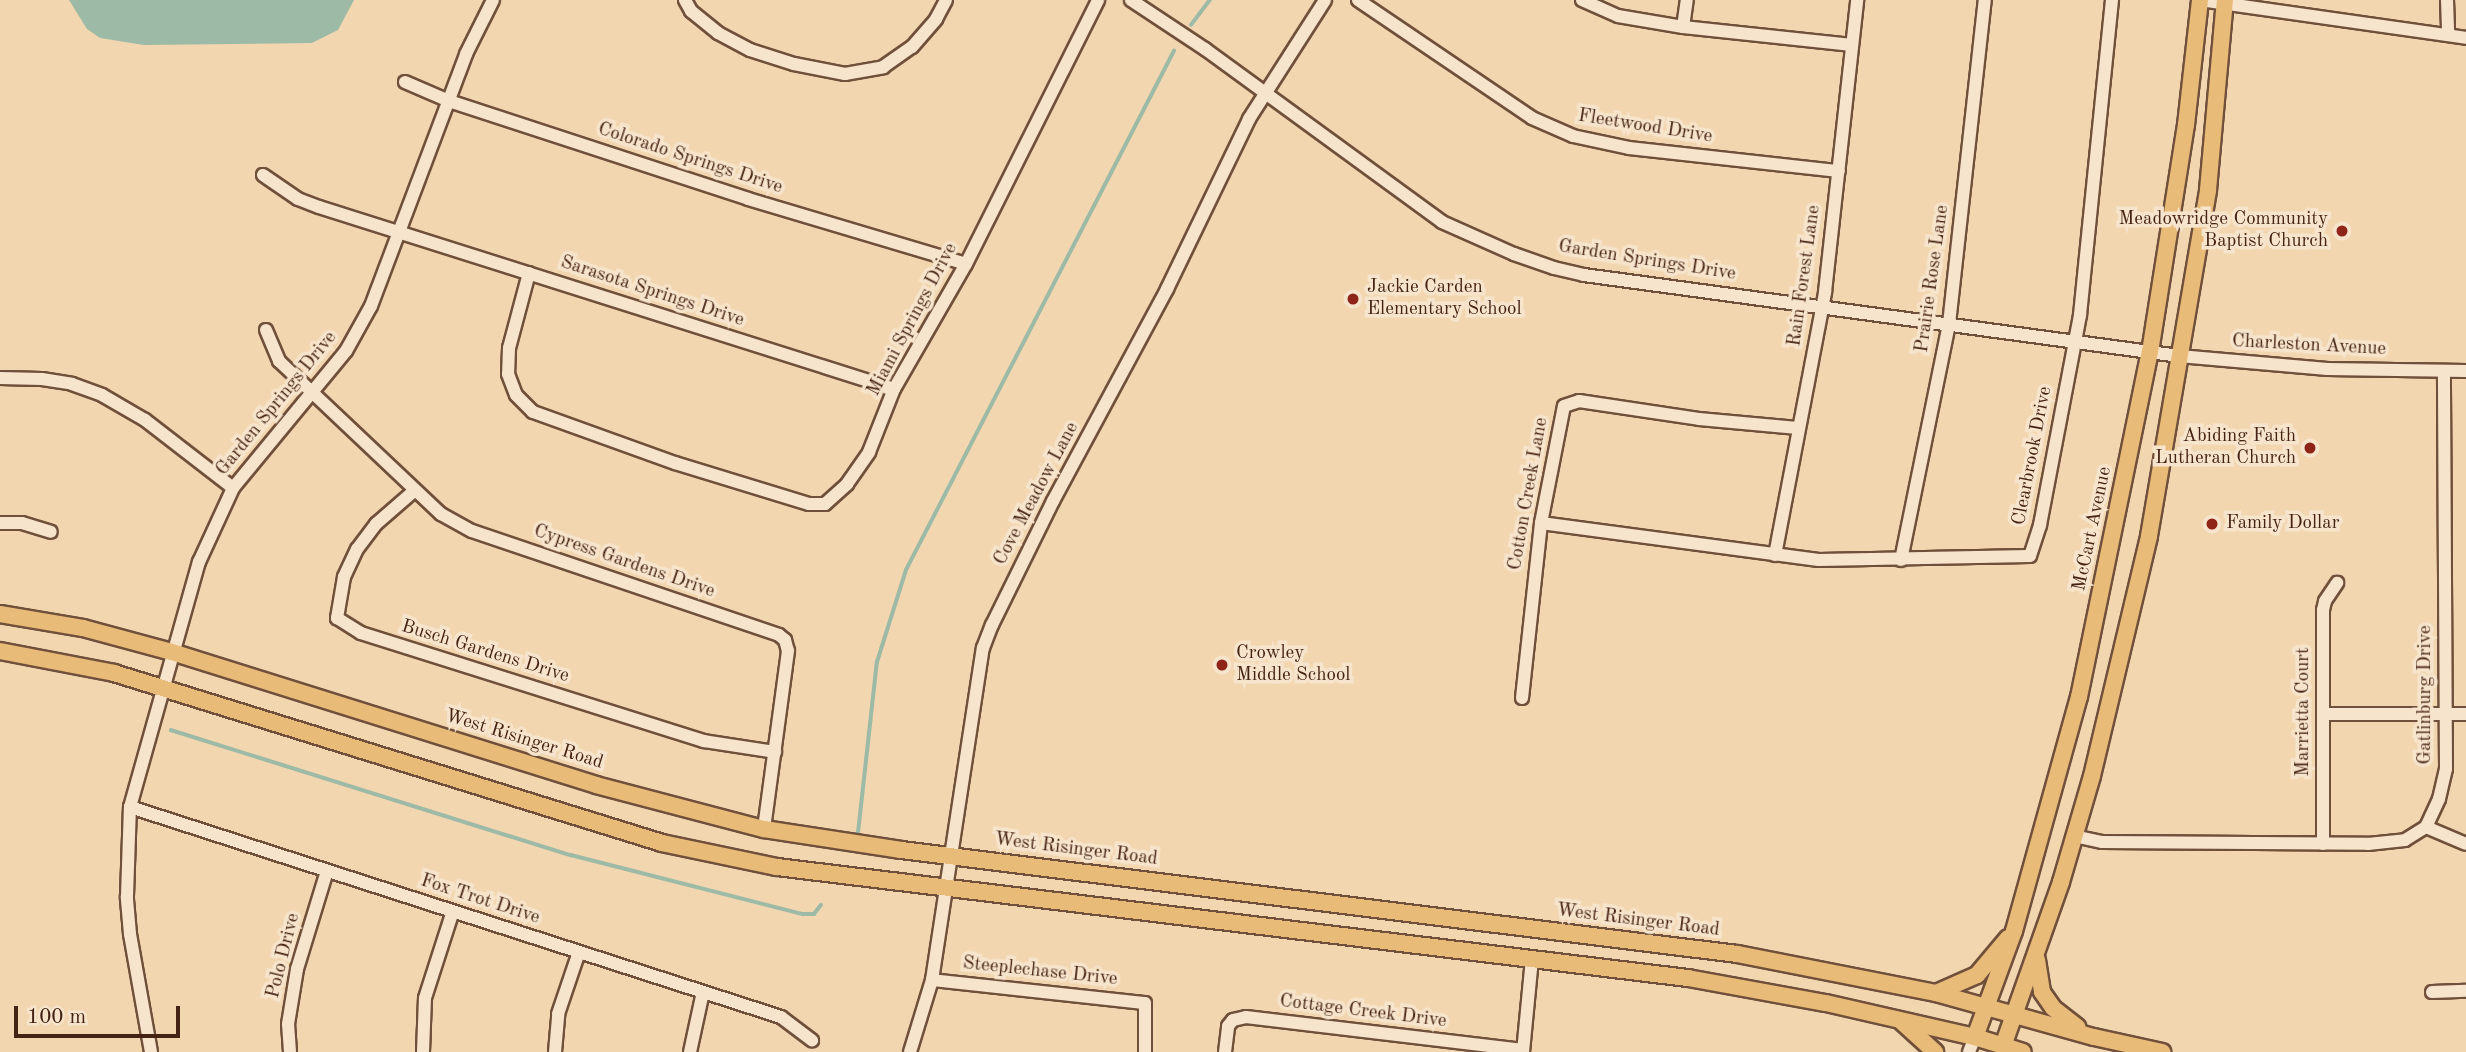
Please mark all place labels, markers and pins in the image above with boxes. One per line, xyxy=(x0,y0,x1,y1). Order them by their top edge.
place label: Meadowridge Community Baptist Church xyxy=(2118,209,2328,253)
marker: Meadowridge Community Baptist Church xyxy=(2334,223,2350,239)
place label: Jackie Carden Elementary School xyxy=(1367,277,1522,321)
marker: Jackie Carden Elementary School xyxy=(1345,291,1361,307)
place label: Abiding Faith Lutheran Church xyxy=(2155,426,2296,470)
marker: Abiding Faith Lutheran Church xyxy=(2302,440,2318,456)
place label: Family Dollar xyxy=(2226,513,2339,535)
marker: Family Dollar xyxy=(2204,516,2220,532)
place label: Crowley Middle School xyxy=(1236,643,1350,687)
marker: Crowley Middle School xyxy=(1214,657,1230,673)

